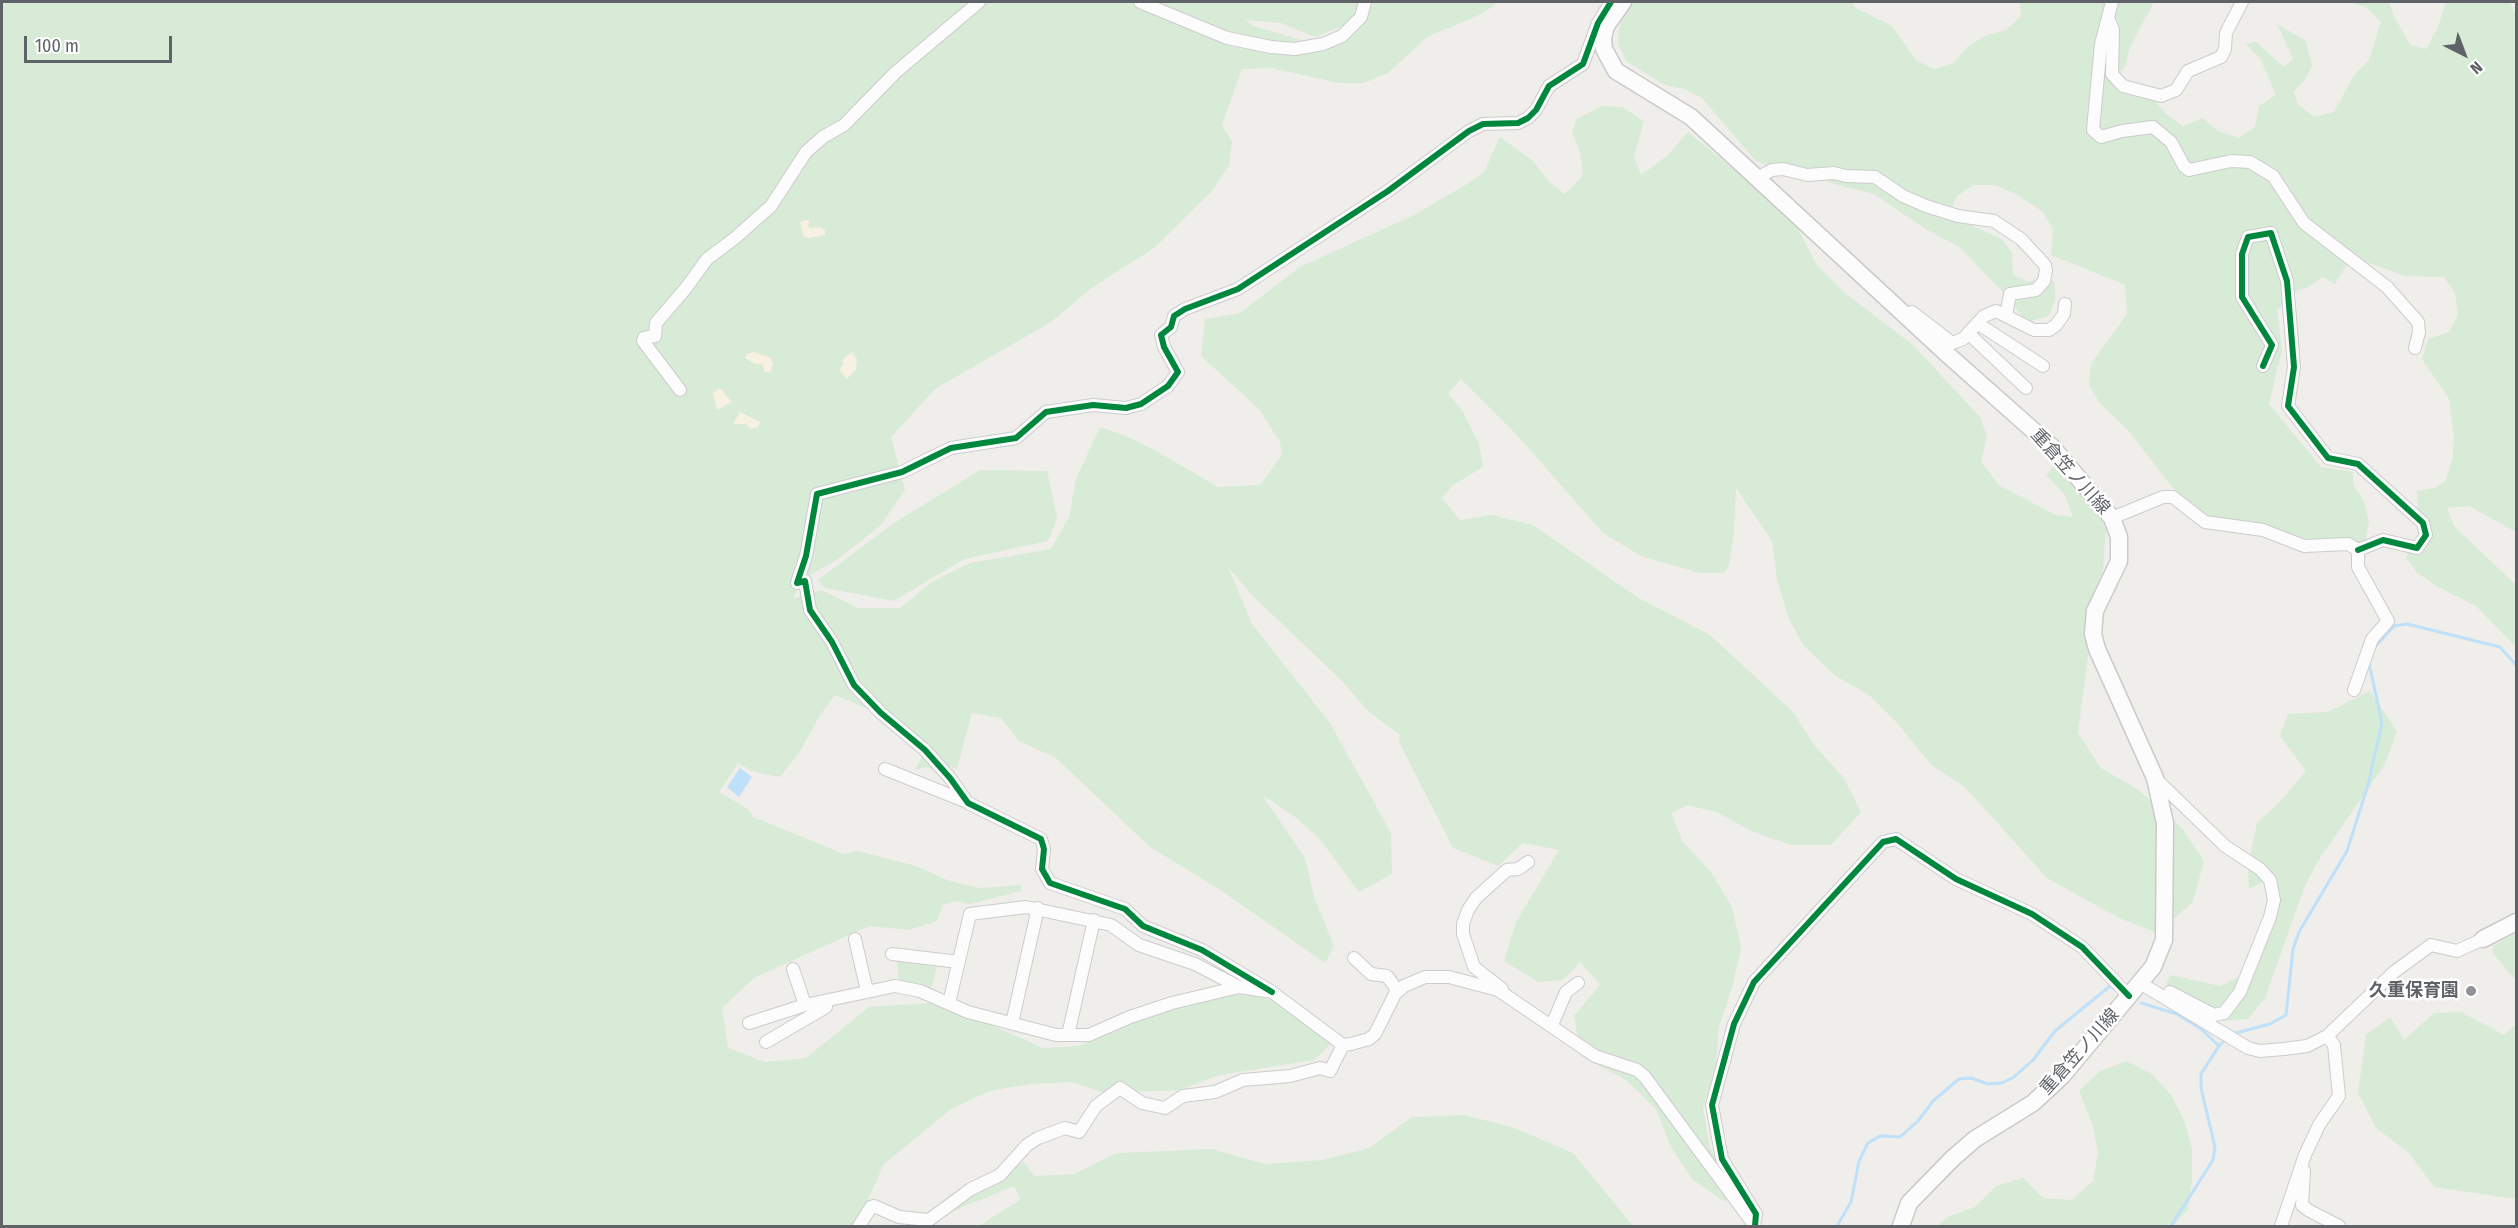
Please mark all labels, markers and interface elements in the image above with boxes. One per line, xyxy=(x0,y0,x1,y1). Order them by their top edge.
scale bar xyxy=(27,24,176,62)
north arrow xyxy=(2434,24,2494,84)
text: 100 m xyxy=(35,35,79,57)
text: N xyxy=(2466,57,2486,78)
street label: 重倉笠ノ川線 xyxy=(2026,425,2114,519)
place label: 久重保育園 xyxy=(2369,980,2459,1002)
marker: 久重保育園 xyxy=(2464,984,2478,998)
street label: 重倉笠ノ川線 xyxy=(2036,1005,2124,1099)

